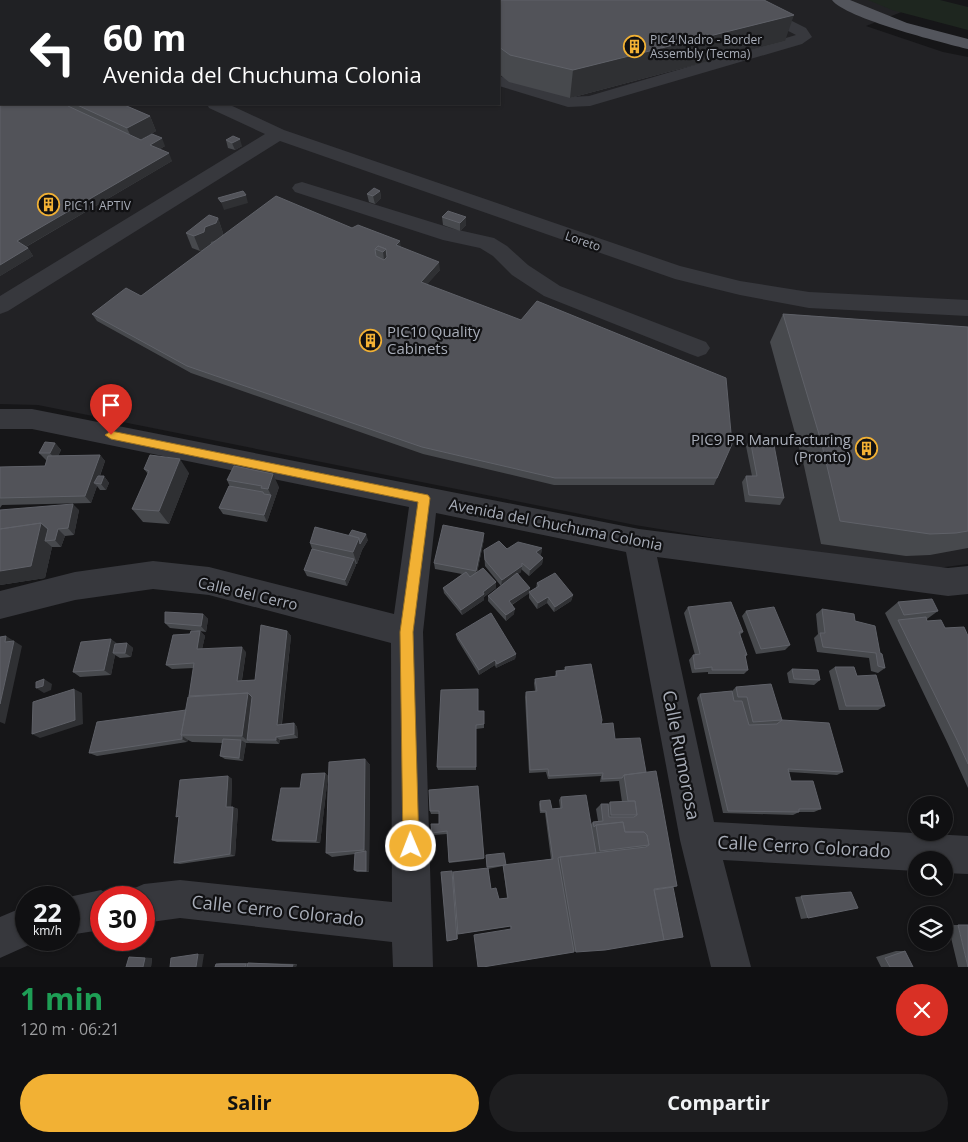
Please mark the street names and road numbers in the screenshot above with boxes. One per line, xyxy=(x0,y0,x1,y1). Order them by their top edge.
street label: Loreto xyxy=(563,227,603,255)
street label: Avenida del Chuchuma Colonia xyxy=(447,493,665,555)
street label: Calle del Cerro xyxy=(196,572,300,614)
street label: Calle Rumorosa xyxy=(658,688,706,822)
street label: Calle Cerro Colorado xyxy=(717,829,891,863)
street label: Calle Cerro Colorado xyxy=(190,889,366,931)

